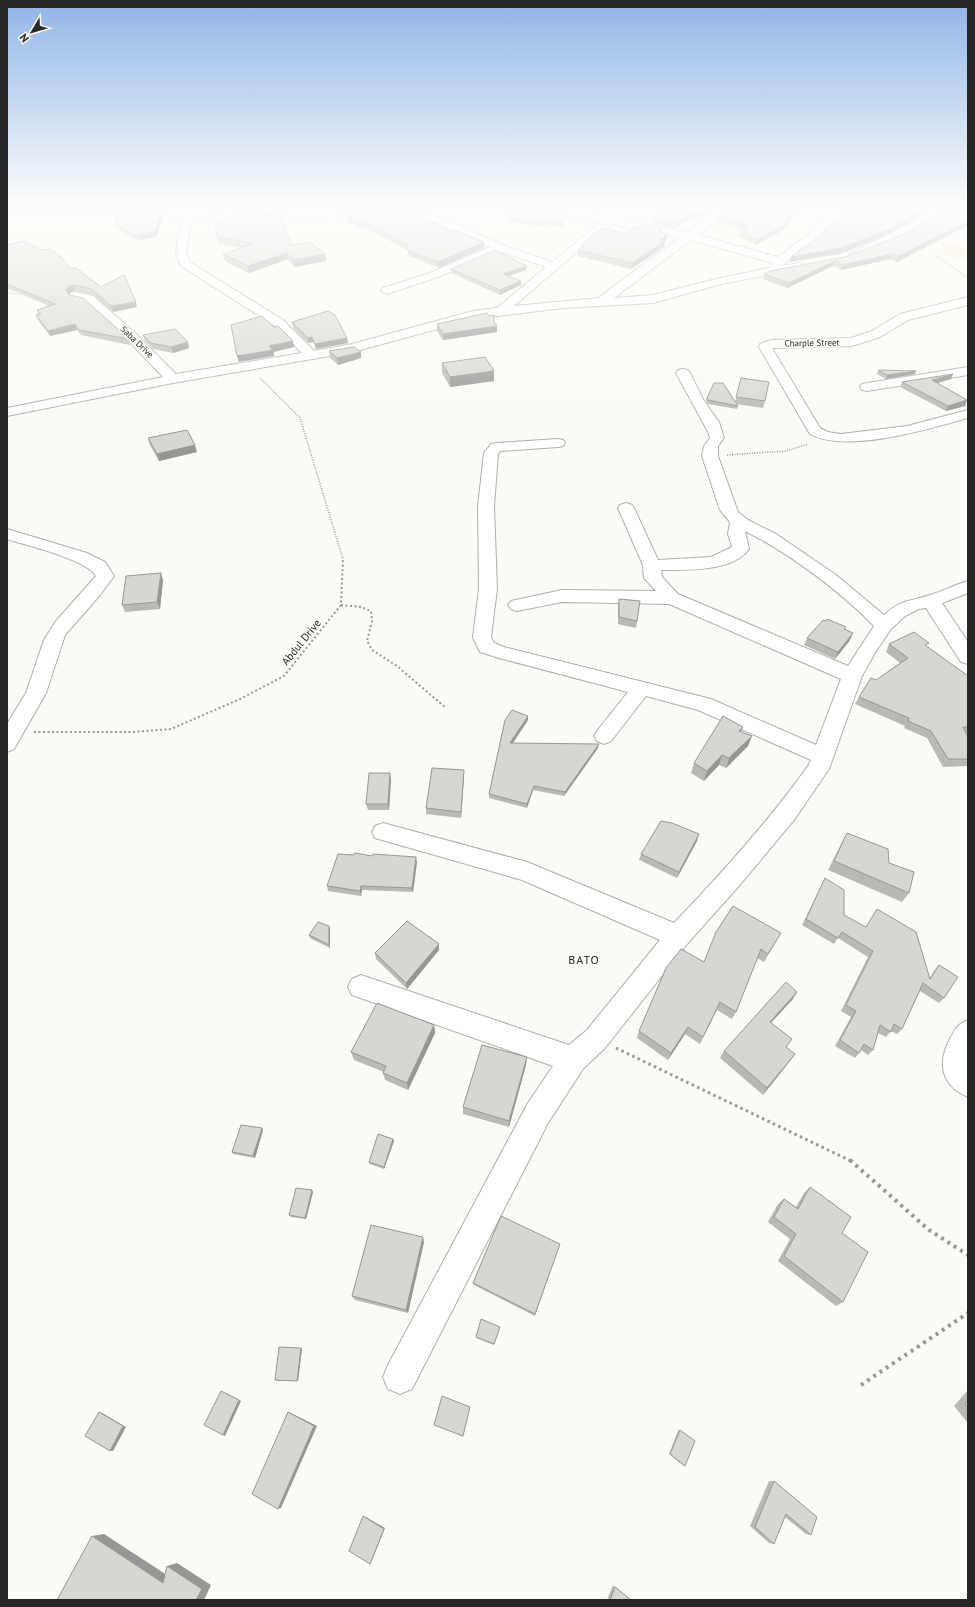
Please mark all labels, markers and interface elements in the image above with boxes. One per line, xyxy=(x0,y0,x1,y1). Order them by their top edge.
north arrow xyxy=(12,12,52,52)
text: N xyxy=(16,31,32,45)
street label: Saba Drive xyxy=(119,323,156,360)
street label: Charple Street xyxy=(784,337,840,348)
street label: Abdul Drive xyxy=(278,616,324,668)
district label: BATO xyxy=(568,952,600,967)

